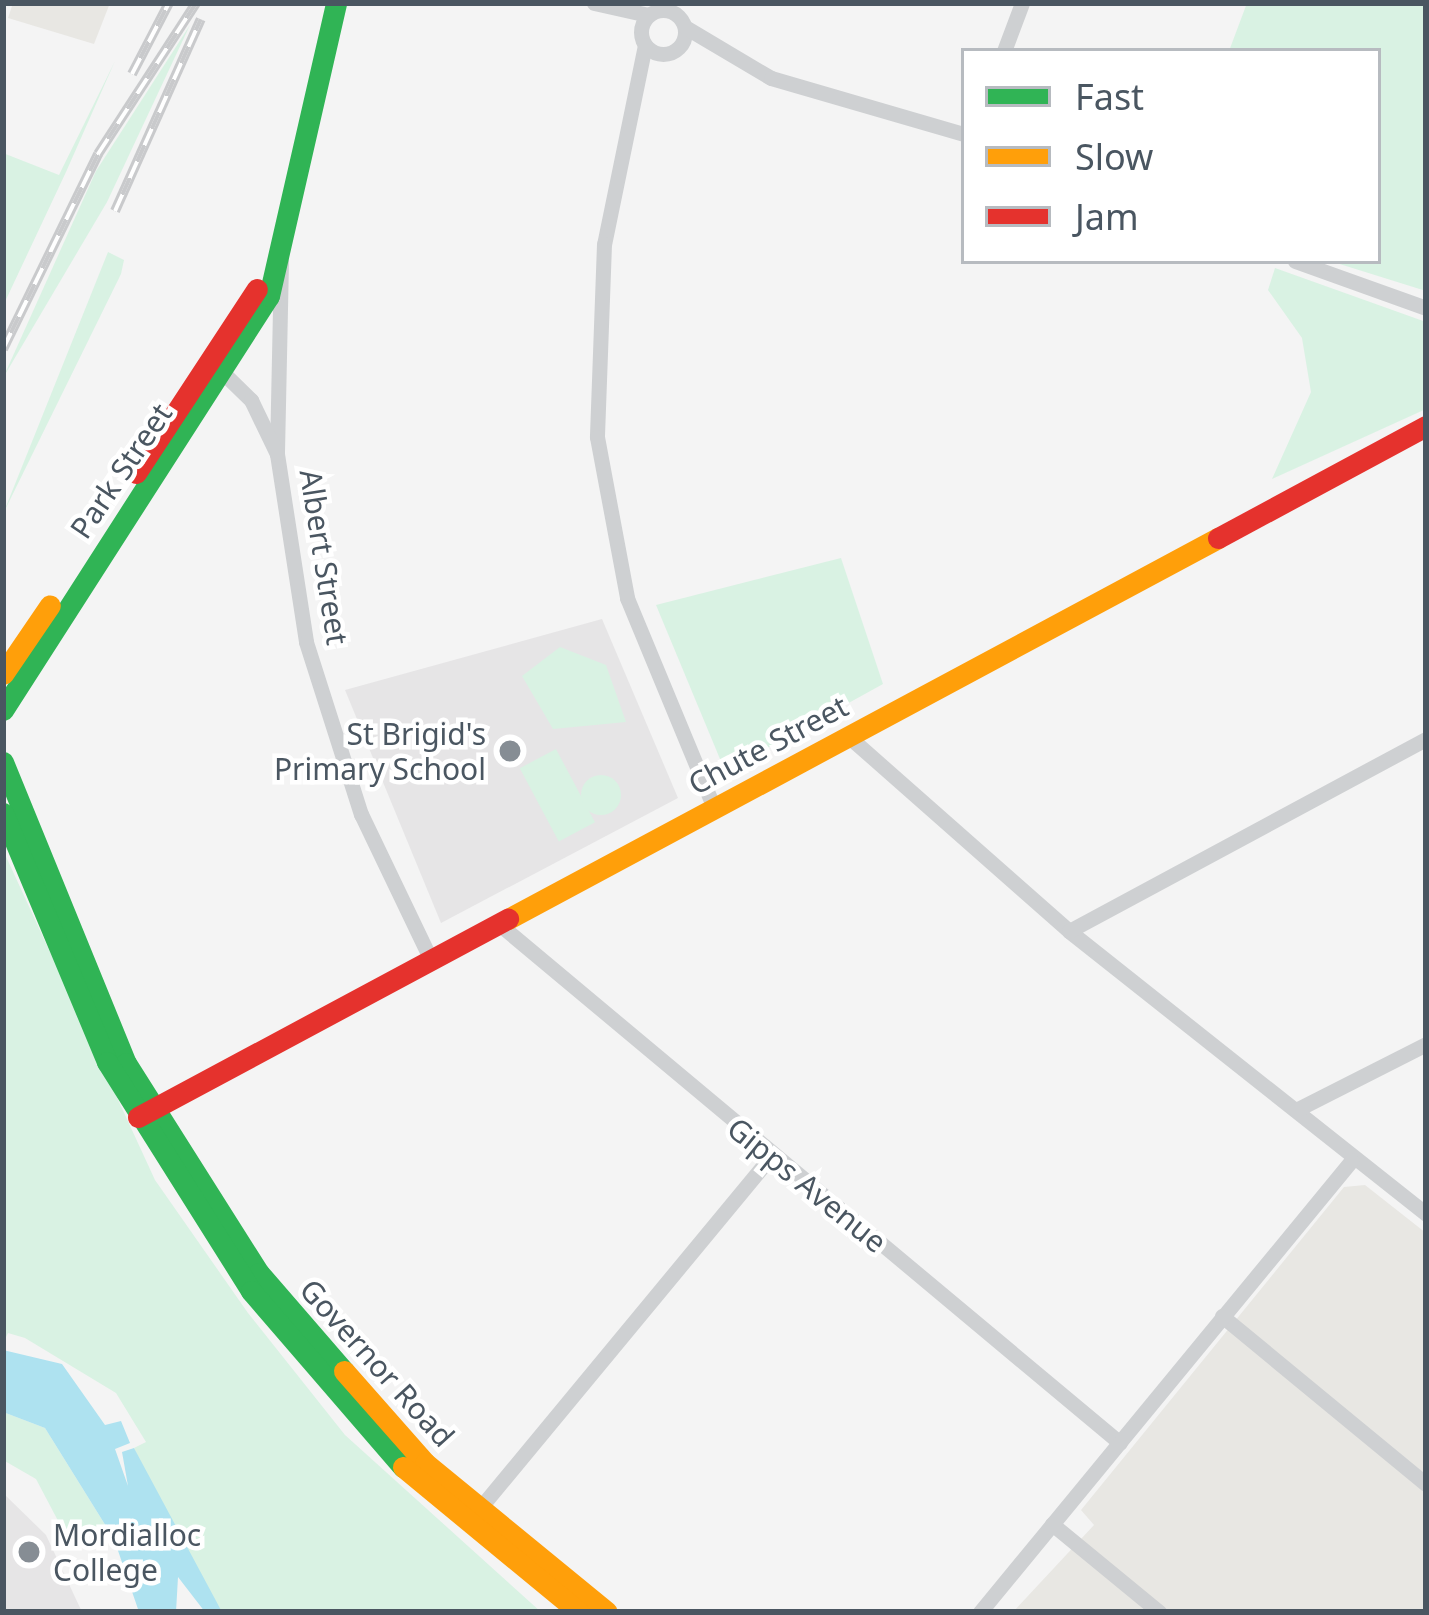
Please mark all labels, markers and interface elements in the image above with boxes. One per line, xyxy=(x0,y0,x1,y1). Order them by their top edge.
legend xyxy=(961,48,1381,264)
text: Fast xyxy=(1075,72,1144,121)
text: Slow xyxy=(1075,132,1153,181)
text: Jam xyxy=(1075,192,1139,241)
street label: Park Street xyxy=(63,397,179,545)
street label: Albert Street xyxy=(292,467,356,647)
street label: Chute Street xyxy=(682,688,854,802)
place label: St Brigid's Primary School xyxy=(274,716,486,786)
marker: St Brigid's Primary School xyxy=(497,738,523,764)
street label: Gipps Avenue xyxy=(720,1110,894,1260)
street label: Governor Road xyxy=(292,1272,462,1454)
place label: Mordialloc College xyxy=(53,1517,201,1588)
marker: Mordialloc College xyxy=(16,1539,42,1565)

